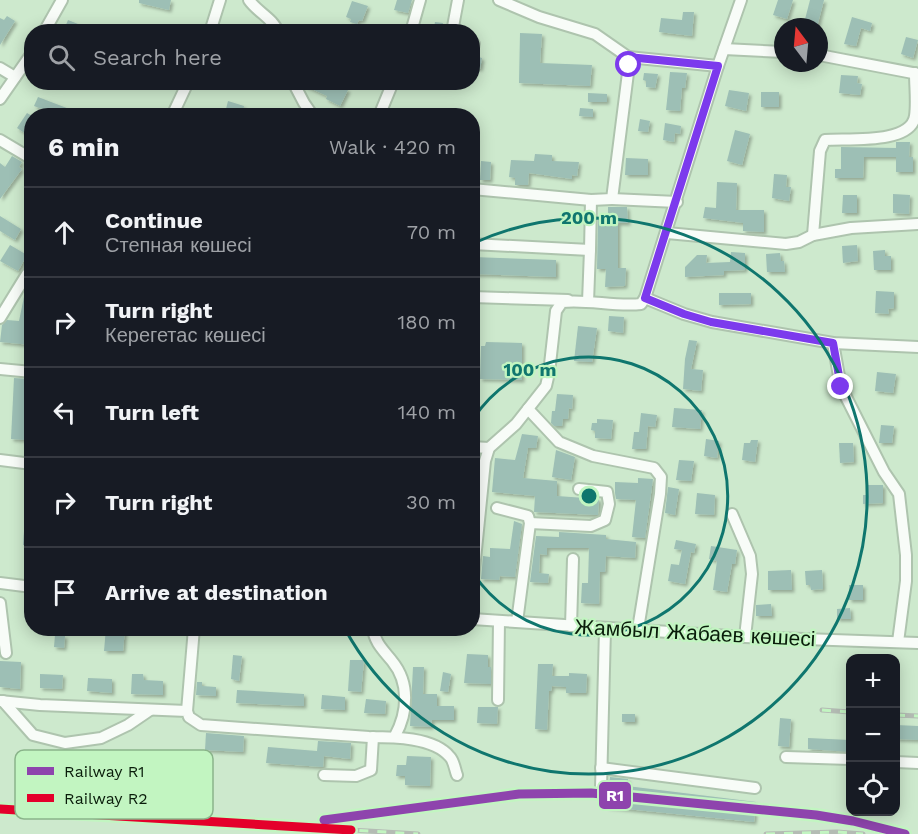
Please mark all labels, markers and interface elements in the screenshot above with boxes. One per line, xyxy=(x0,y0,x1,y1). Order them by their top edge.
north arrow xyxy=(774,18,828,72)
search box xyxy=(24,24,480,90)
icon: search xyxy=(45,41,78,74)
text: Search here xyxy=(93,45,222,70)
route start xyxy=(615,51,641,77)
text: 6 min xyxy=(48,132,120,162)
text: Walk · 420 m xyxy=(329,135,456,159)
text: 200 m xyxy=(561,207,617,228)
text: Continue xyxy=(105,208,203,233)
icon: ahead xyxy=(48,216,81,249)
text: 70 m xyxy=(407,220,456,244)
text: Степная көшесі xyxy=(105,233,252,257)
text: Turn right xyxy=(105,298,212,323)
icon: right xyxy=(48,306,81,339)
text: 180 m xyxy=(398,310,456,334)
text: Керегетас көшесі xyxy=(105,323,266,347)
text: 100 m xyxy=(503,359,557,380)
route end xyxy=(827,373,853,399)
icon: left xyxy=(48,396,81,429)
text: Turn left xyxy=(105,400,199,425)
text: 140 m xyxy=(398,400,456,424)
icon: right xyxy=(48,486,81,519)
centre of rings xyxy=(579,486,599,506)
text: Turn right xyxy=(105,490,212,515)
text: 30 m xyxy=(406,490,456,514)
icon: arrive xyxy=(48,576,81,609)
text: Arrive at destination xyxy=(105,580,328,605)
street label: Жамбыл Жабаев көшесі xyxy=(574,614,816,651)
map controls xyxy=(846,654,900,816)
button: + xyxy=(846,654,900,708)
button: − xyxy=(846,708,900,762)
legend xyxy=(15,750,213,819)
text: Railway R1 xyxy=(64,762,145,781)
button: locate xyxy=(846,762,900,816)
line badge: R1 xyxy=(598,781,632,810)
text: R1 xyxy=(606,786,624,805)
text: Railway R2 xyxy=(64,789,148,808)

